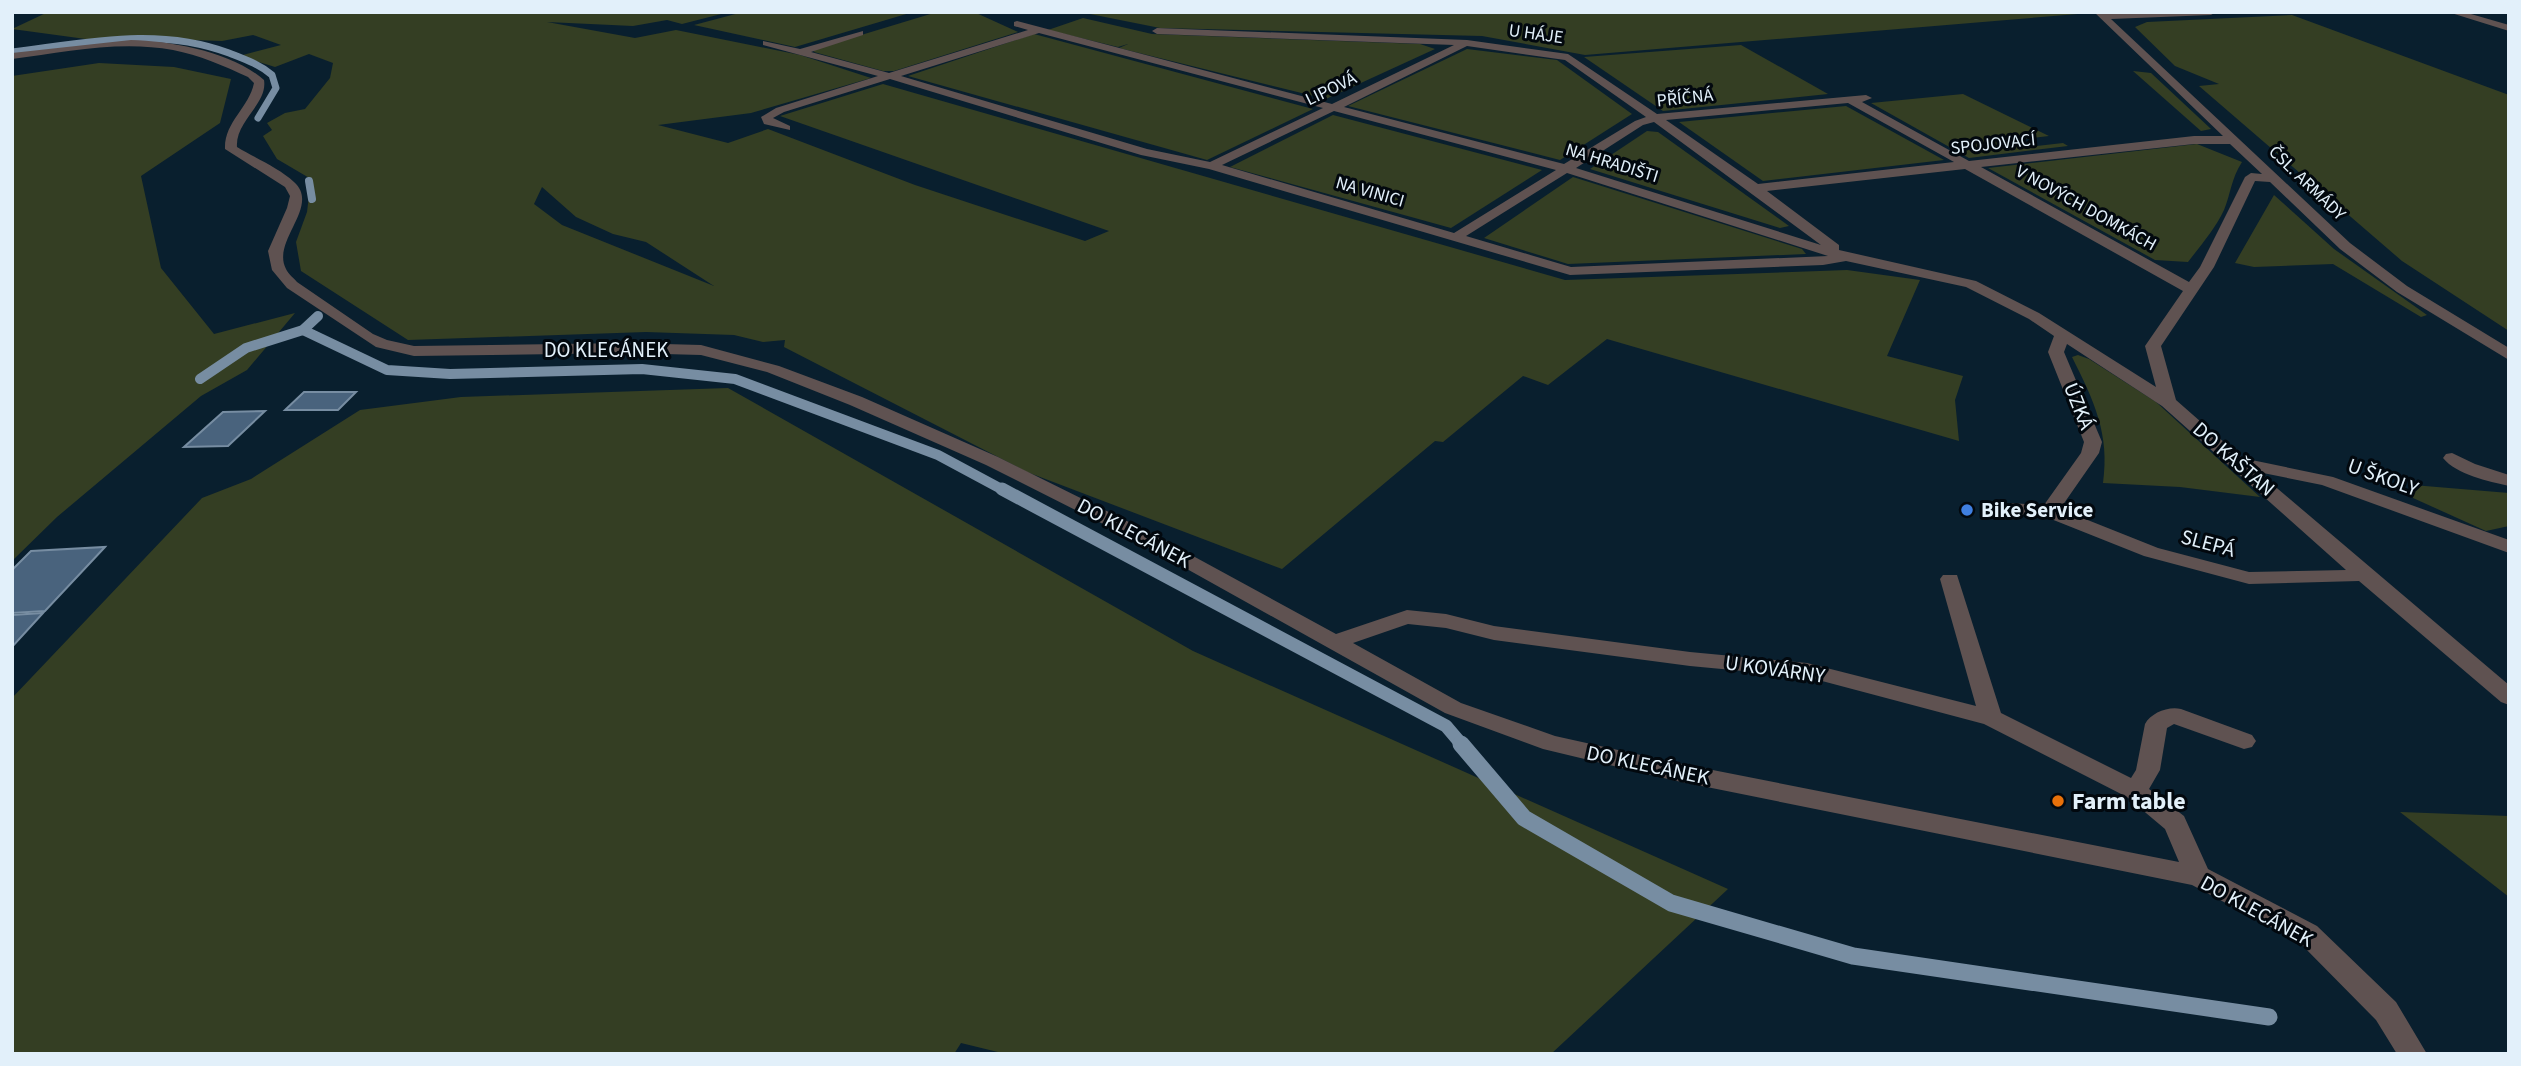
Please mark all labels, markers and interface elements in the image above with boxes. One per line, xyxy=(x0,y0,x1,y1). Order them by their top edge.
street label: U HÁJE xyxy=(1507,18,1565,50)
street label: LIPOVÁ xyxy=(1301,66,1361,112)
street label: PŘÍČNÁ xyxy=(1655,83,1715,113)
street label: SPOJOVACÍ xyxy=(1949,127,2038,161)
street label: NA HRADIŠTI xyxy=(1562,137,1662,189)
street label: ČSL. ARMÁDY xyxy=(2263,140,2351,226)
street label: V NOVÝCH DOMKÁCH xyxy=(2011,159,2161,257)
street label: NA VINICI xyxy=(1333,170,1407,214)
street label: DO KLECÁNEK xyxy=(544,335,669,365)
street label: ÚZKÁ xyxy=(2056,378,2102,435)
street label: DO KAŠTAN xyxy=(2186,415,2282,503)
street label: U ŠKOLY xyxy=(2343,450,2423,504)
street label: DO KLECÁNEK xyxy=(1072,490,1197,576)
place label: Bike Service xyxy=(1981,495,2094,525)
marker: Bike Service xyxy=(1959,502,1975,518)
street label: SLEPÁ xyxy=(2178,521,2239,565)
street label: U KOVÁRNY xyxy=(1723,647,1828,691)
street label: DO KLECÁNEK xyxy=(1584,737,1713,793)
place label: Farm table xyxy=(2072,784,2186,819)
marker: Farm table xyxy=(2050,793,2066,809)
street label: DO KLECÁNEK xyxy=(2195,868,2320,955)

